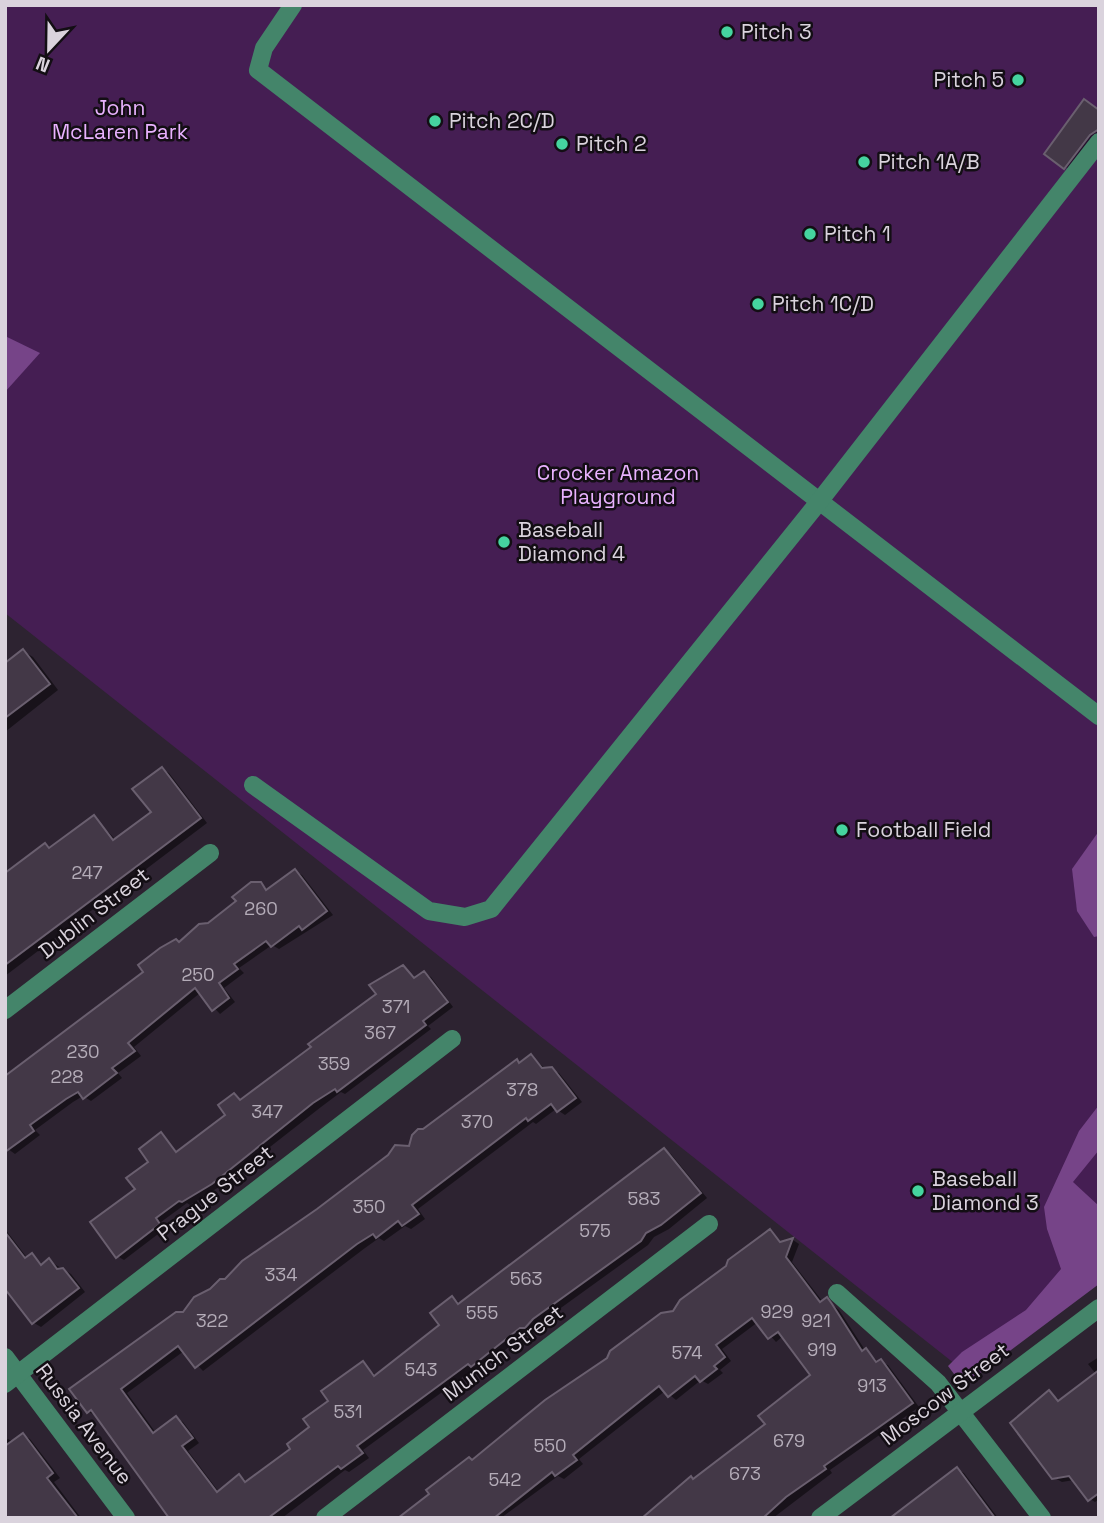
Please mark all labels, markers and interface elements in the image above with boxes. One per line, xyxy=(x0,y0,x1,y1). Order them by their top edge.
north arrow xyxy=(14,14,84,84)
place label: Pitch 3 xyxy=(741,18,812,45)
marker: Pitch 3 xyxy=(719,24,735,40)
text: N xyxy=(32,50,53,78)
place label: Pitch 5 xyxy=(934,66,1004,93)
marker: Pitch 5 xyxy=(1010,72,1026,88)
park label: John McLaren Park xyxy=(52,94,188,145)
place label: Pitch 2C/D xyxy=(449,107,555,134)
marker: Pitch 2C/D xyxy=(427,113,443,129)
place label: Pitch 2 xyxy=(576,130,647,157)
marker: Pitch 2 xyxy=(554,136,570,152)
place label: Pitch 1A/B xyxy=(878,148,980,175)
marker: Pitch 1A/B xyxy=(856,154,872,170)
place label: Pitch 1 xyxy=(824,220,891,247)
marker: Pitch 1 xyxy=(802,226,818,242)
place label: Pitch 1C/D xyxy=(772,290,874,317)
marker: Pitch 1C/D xyxy=(750,296,766,312)
park label: Crocker Amazon Playground xyxy=(537,459,699,510)
place label: Baseball Diamond 4 xyxy=(518,516,625,567)
marker: Baseball Diamond 4 xyxy=(496,534,512,550)
place label: Football Field xyxy=(856,816,991,843)
marker: Football Field xyxy=(834,822,850,838)
street label: Dublin Street xyxy=(33,861,154,964)
house number: 247 xyxy=(71,861,103,884)
house number: 260 xyxy=(244,897,278,920)
house number: 250 xyxy=(181,963,215,986)
house number: 371 xyxy=(382,995,410,1018)
house number: 367 xyxy=(364,1021,396,1044)
house number: 230 xyxy=(66,1040,100,1063)
house number: 359 xyxy=(318,1052,350,1075)
house number: 228 xyxy=(51,1065,83,1088)
house number: 378 xyxy=(506,1078,538,1101)
house number: 347 xyxy=(251,1100,283,1123)
house number: 370 xyxy=(461,1110,493,1133)
street label: Prague Street xyxy=(151,1139,278,1246)
place label: Baseball Diamond 3 xyxy=(932,1165,1039,1216)
marker: Baseball Diamond 3 xyxy=(910,1183,926,1199)
house number: 583 xyxy=(628,1187,660,1210)
house number: 350 xyxy=(352,1195,386,1218)
house number: 575 xyxy=(579,1219,611,1242)
house number: 334 xyxy=(265,1263,298,1286)
house number: 563 xyxy=(510,1267,542,1290)
street label: Munich Street xyxy=(437,1298,568,1407)
house number: 929 xyxy=(761,1300,793,1323)
house number: 555 xyxy=(466,1301,498,1324)
house number: 322 xyxy=(196,1309,228,1332)
house number: 921 xyxy=(801,1309,831,1332)
street label: Moscow Street xyxy=(875,1336,1014,1451)
house number: 919 xyxy=(807,1338,837,1361)
house number: 574 xyxy=(672,1341,702,1364)
street label: Russia Avenue xyxy=(30,1358,139,1490)
house number: 543 xyxy=(405,1358,437,1381)
house number: 913 xyxy=(857,1374,887,1397)
house number: 531 xyxy=(334,1400,362,1423)
house number: 679 xyxy=(773,1429,805,1452)
house number: 550 xyxy=(533,1434,567,1457)
house number: 673 xyxy=(729,1462,761,1485)
house number: 542 xyxy=(489,1468,521,1491)

